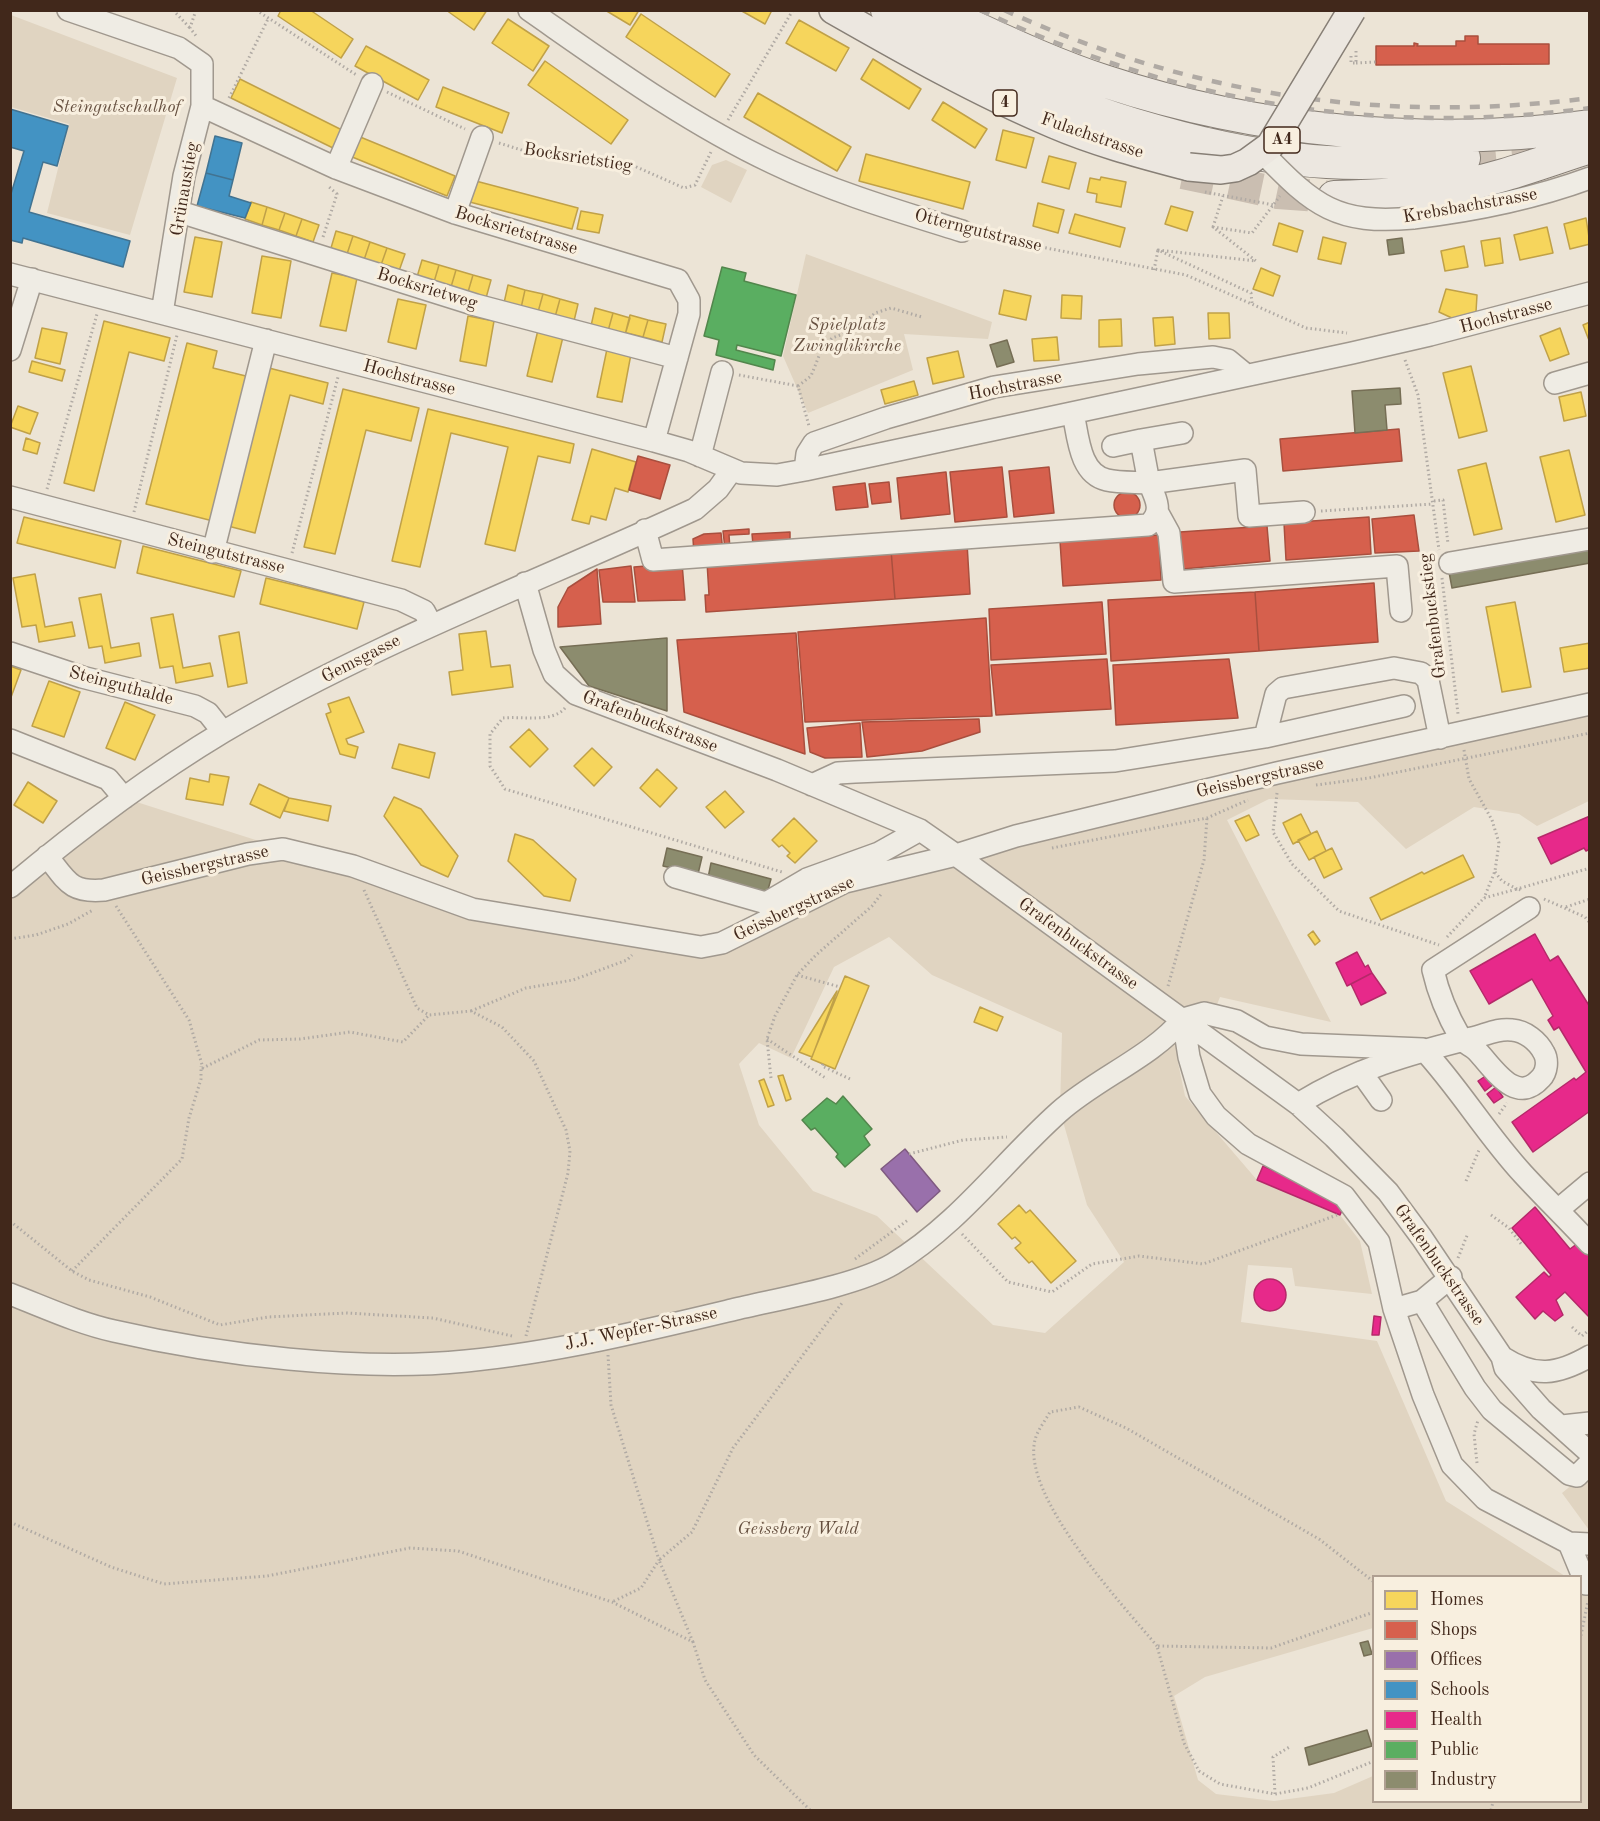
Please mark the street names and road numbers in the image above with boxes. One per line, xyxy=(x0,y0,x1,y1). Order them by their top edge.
road number: 4 xyxy=(993,90,1017,116)
street label: Fulachstrasse xyxy=(1038,108,1146,164)
road number: A4 xyxy=(1264,127,1300,153)
street label: Bocksrietstieg xyxy=(522,139,634,177)
street label: Grünaustieg xyxy=(166,140,204,238)
street label: Krebsbachstrasse xyxy=(1401,184,1539,228)
street label: Bocksrietstrasse xyxy=(452,202,580,260)
street label: Otterngutstrasse xyxy=(912,205,1044,257)
street label: Bocksrietweg xyxy=(374,263,480,315)
street label: Hochstrasse xyxy=(1457,293,1555,339)
street label: Hochstrasse xyxy=(360,355,458,401)
street label: Hochstrasse xyxy=(966,366,1064,406)
street label: Steingutstrasse xyxy=(165,529,287,579)
street label: Grafenbuckstieg xyxy=(1415,552,1451,680)
street label: Gemsgasse xyxy=(318,630,404,688)
street label: Steinguthalde xyxy=(66,662,176,710)
street label: Grafenbuckstrasse xyxy=(579,686,721,758)
street label: Geissbergstrasse xyxy=(1194,753,1326,803)
street label: Geissbergstrasse xyxy=(139,841,271,891)
street label: Geissbergstrasse xyxy=(730,872,858,946)
street label: Grafenbuckstrasse xyxy=(1014,893,1142,995)
street label: Grafenbuckstrasse xyxy=(1389,1200,1489,1330)
street label: J.J. Wepfer-Strasse xyxy=(563,1302,719,1356)

